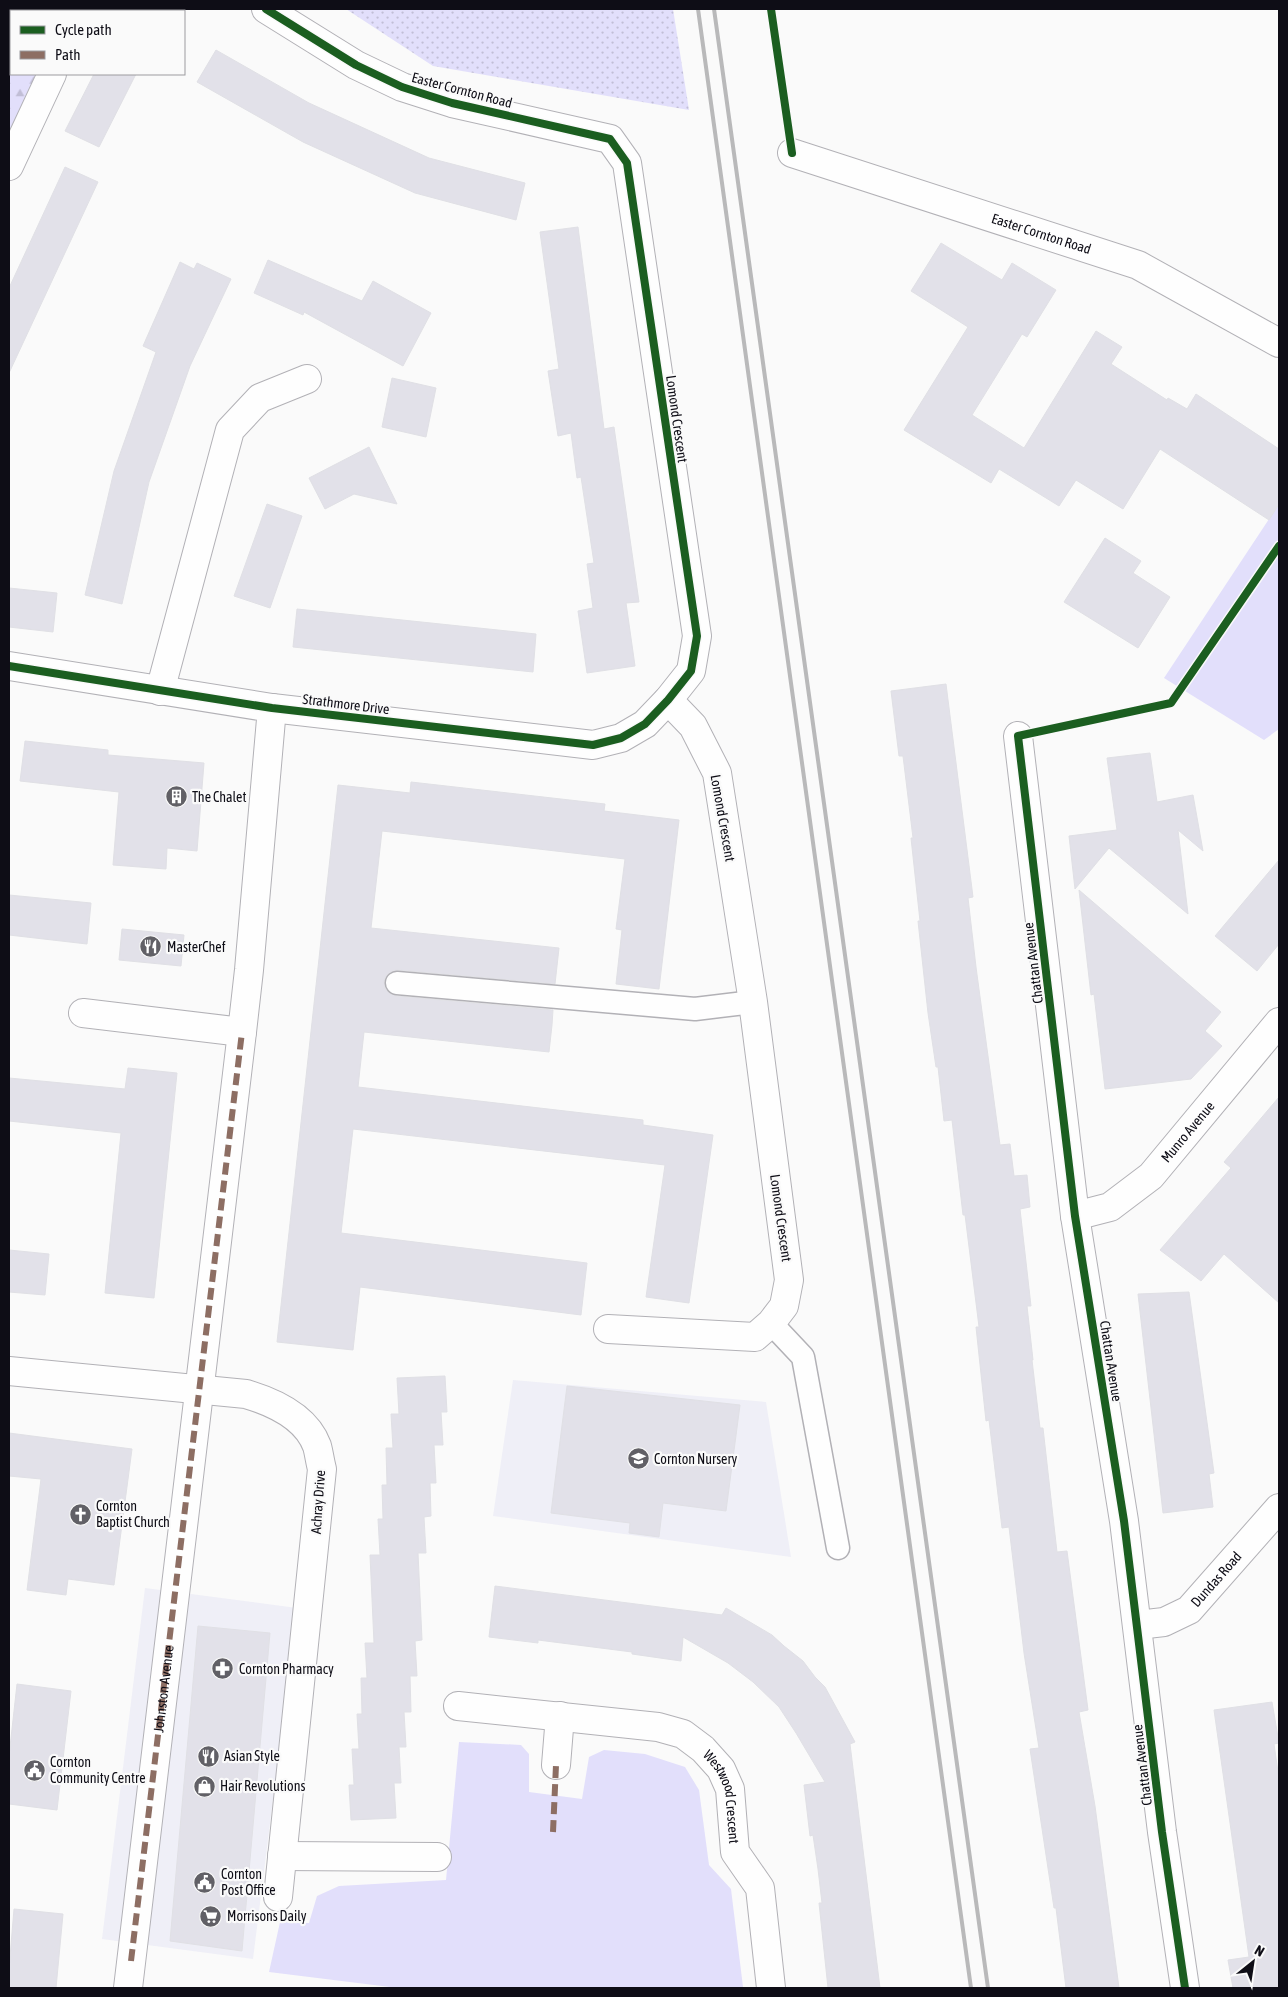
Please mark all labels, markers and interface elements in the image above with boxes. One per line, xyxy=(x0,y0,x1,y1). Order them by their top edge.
legend xyxy=(10,10,185,75)
text: Cycle path xyxy=(55,21,112,38)
text: Path xyxy=(55,46,81,63)
street label: Easter Cornton Road xyxy=(410,69,514,111)
street label: Easter Cornton Road xyxy=(990,210,1093,257)
street label: Lomond Crescent xyxy=(663,374,691,464)
street label: Strathmore Drive xyxy=(302,691,390,717)
street label: Lomond Crescent xyxy=(707,773,739,863)
building icon: The Chalet xyxy=(164,785,188,809)
place label: The Chalet xyxy=(192,789,247,805)
street label: Chattan Avenue xyxy=(1020,922,1046,1004)
restaurant icon: MasterChef xyxy=(139,935,163,959)
place label: MasterChef xyxy=(167,939,226,955)
street label: Munro Avenue xyxy=(1158,1098,1218,1166)
street label: Lomond Crescent xyxy=(767,1173,795,1263)
street label: Chattan Avenue xyxy=(1097,1319,1125,1403)
school or university icon: Cornton Nursery xyxy=(626,1447,650,1471)
place label: Cornton Nursery xyxy=(654,1451,738,1467)
street label: Achray Drive xyxy=(308,1469,328,1535)
place label: Cornton Baptist Church xyxy=(96,1498,170,1530)
church icon: Cornton Baptist Church xyxy=(68,1502,92,1526)
street label: Dundas Road xyxy=(1188,1548,1245,1610)
street label: Johnston Avenue xyxy=(150,1644,177,1733)
pharmacy icon: Cornton Pharmacy xyxy=(211,1657,235,1681)
place label: Cornton Pharmacy xyxy=(239,1661,334,1677)
street label: Chattan Avenue xyxy=(1129,1724,1155,1806)
restaurant icon: Asian Style xyxy=(196,1744,220,1768)
street label: Westwood Crescent xyxy=(700,1747,742,1844)
place label: Asian Style xyxy=(224,1748,280,1764)
place label: Cornton Community Centre xyxy=(50,1754,146,1786)
public building icon: Cornton Community Centre xyxy=(22,1758,46,1782)
shop icon: Hair Revolutions xyxy=(192,1774,216,1798)
place label: Hair Revolutions xyxy=(220,1778,305,1794)
place label: Cornton Post Office xyxy=(221,1866,276,1898)
public building icon: Cornton Post Office xyxy=(193,1870,217,1894)
supermarket icon: Morrisons Daily xyxy=(199,1904,223,1928)
place label: Morrisons Daily xyxy=(227,1908,307,1924)
north arrow xyxy=(1228,1937,1278,1987)
text: N xyxy=(1252,1942,1267,1960)

